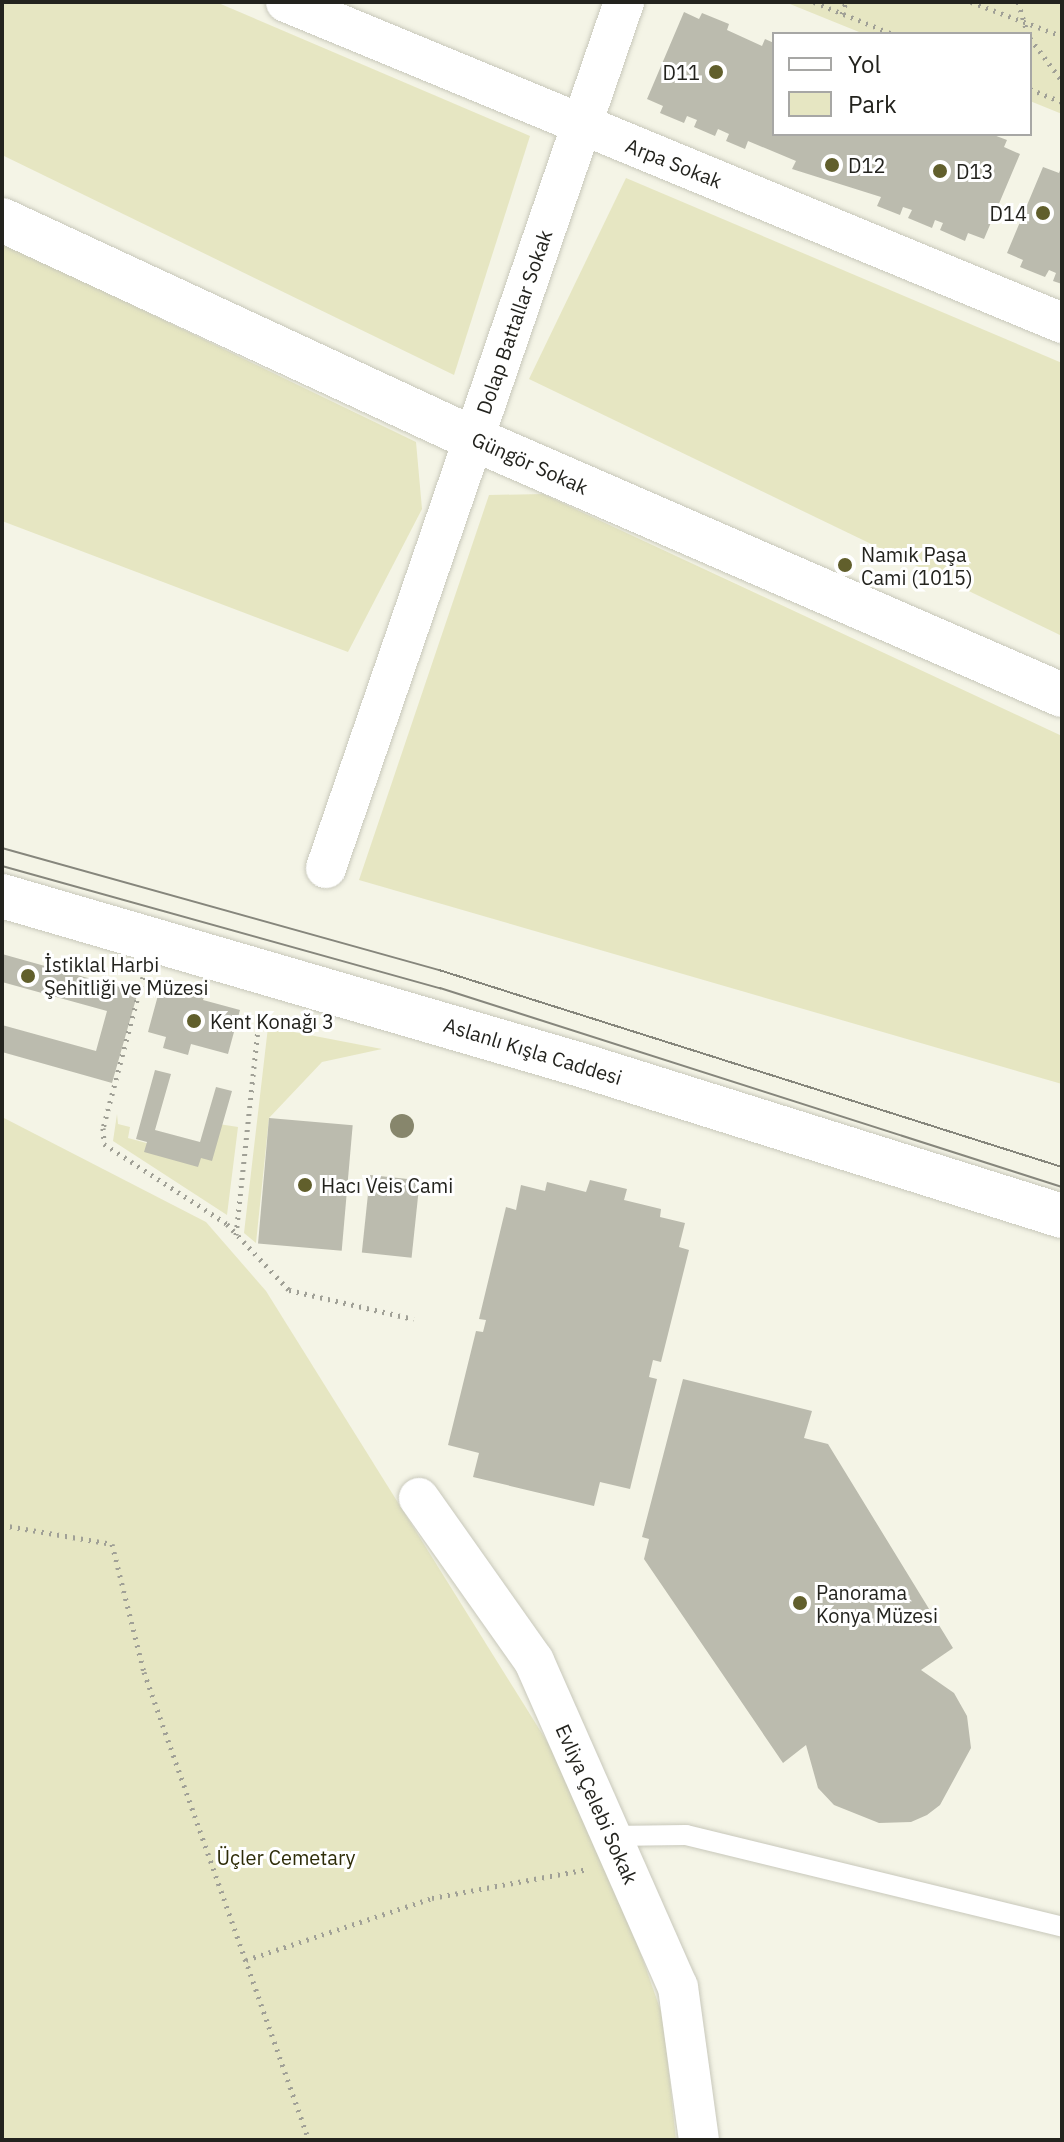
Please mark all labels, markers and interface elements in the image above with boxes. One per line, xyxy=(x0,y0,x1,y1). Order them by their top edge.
legend xyxy=(772,32,1032,136)
text: Yol xyxy=(848,48,881,80)
place label: D11 xyxy=(663,60,700,84)
marker: D11 xyxy=(707,63,725,81)
text: Park xyxy=(848,88,897,120)
street label: Arpa Sokak xyxy=(622,133,726,193)
place label: D12 xyxy=(848,153,885,177)
marker: D12 xyxy=(823,156,841,174)
place label: D13 xyxy=(956,159,993,183)
marker: D13 xyxy=(931,162,949,180)
place label: D14 xyxy=(990,201,1027,225)
marker: D14 xyxy=(1034,204,1052,222)
street label: Dolap Battallar Sokak xyxy=(471,227,557,417)
street label: Güngör Sokak xyxy=(468,427,592,499)
place label: Namık Paşa Cami (1015) xyxy=(861,542,973,589)
marker: Namık Paşa Cami (1015) xyxy=(836,556,854,574)
place label: İstiklal Harbi Şehitliği ve Müzesi xyxy=(44,952,209,999)
marker: İstiklal Harbi Şehitliği ve Müzesi xyxy=(19,967,37,985)
place label: Kent Konağı 3 xyxy=(210,1009,334,1033)
marker: Kent Konağı 3 xyxy=(185,1012,203,1030)
street label: Aslanlı Kışla Caddesi xyxy=(441,1012,625,1090)
place label: Hacı Veis Cami xyxy=(321,1173,453,1197)
marker: Hacı Veis Cami xyxy=(296,1176,314,1194)
place label: Panorama Konya Müzesi xyxy=(816,1580,938,1627)
marker: Panorama Konya Müzesi xyxy=(791,1594,809,1612)
street label: Evliya Çelebi Sokak xyxy=(551,1720,643,1888)
park label: Üçler Cemetary xyxy=(216,1845,356,1869)

